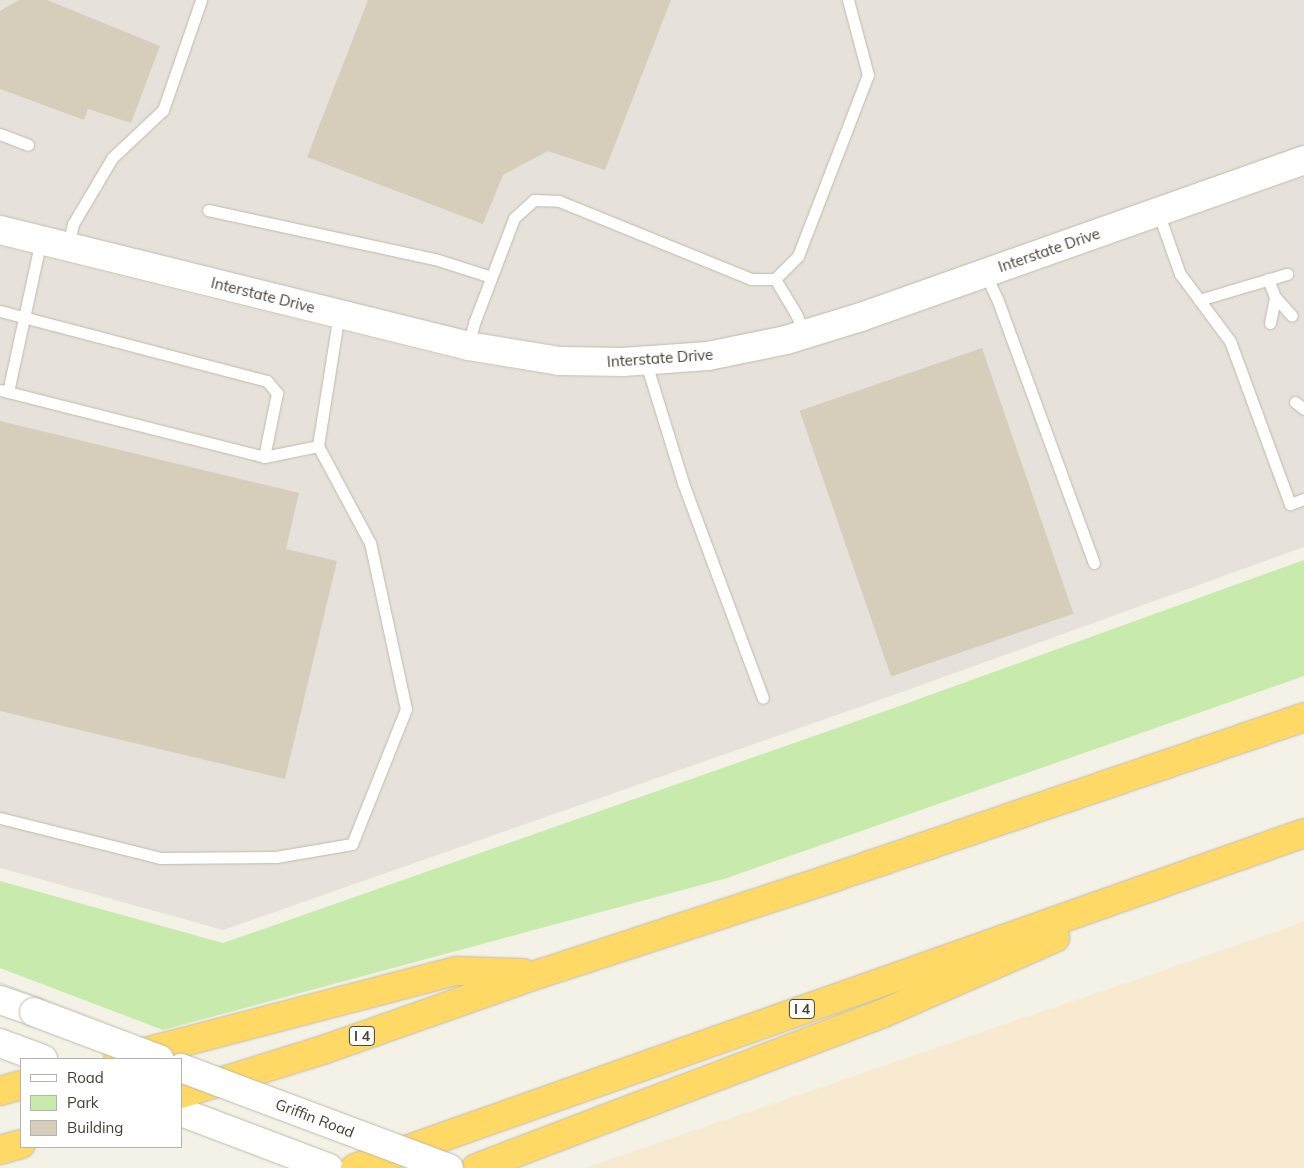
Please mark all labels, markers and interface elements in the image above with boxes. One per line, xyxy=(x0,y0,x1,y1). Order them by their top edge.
street label: Interstate Drive xyxy=(996,224,1102,276)
street label: Interstate Drive xyxy=(209,273,317,317)
street label: Interstate Drive xyxy=(606,345,714,371)
road number: I 4 xyxy=(788,998,816,1021)
road number: I 4 xyxy=(348,1024,376,1048)
legend xyxy=(20,1058,182,1148)
text: Road xyxy=(67,1068,104,1087)
text: Park xyxy=(67,1093,99,1112)
street label: Griffin Road xyxy=(273,1095,357,1141)
text: Building xyxy=(67,1118,123,1137)

